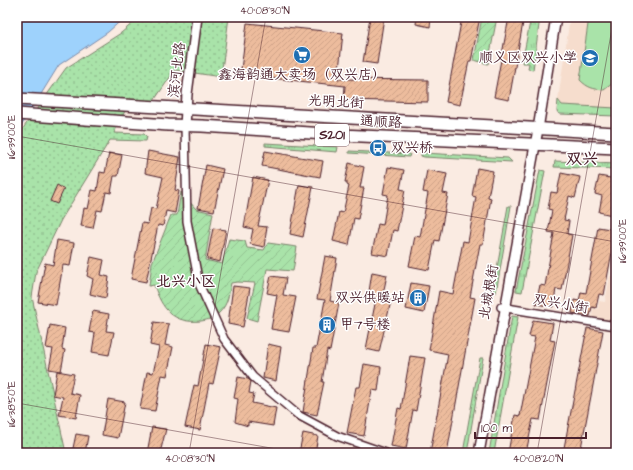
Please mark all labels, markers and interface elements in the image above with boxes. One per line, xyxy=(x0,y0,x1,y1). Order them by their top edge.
text: 40°08'30"N xyxy=(240,4,290,18)
street label: 滨河北路 xyxy=(164,41,190,99)
supermarket icon: 鑫海韵通大卖场（双兴店） xyxy=(292,45,312,65)
place label: 顺义区双兴小学 xyxy=(479,48,577,68)
school or university icon: 顺义区双兴小学 xyxy=(580,48,600,68)
place label: 鑫海韵通大卖场（双兴店） xyxy=(218,65,386,85)
street label: 光明北街 xyxy=(308,91,364,113)
street label: 通顺路 xyxy=(360,111,402,133)
text: 116°39'00"E xyxy=(5,115,19,159)
road number: S201 xyxy=(315,124,349,146)
bus stop icon: 双兴桥 xyxy=(368,138,388,158)
place label: 双兴桥 xyxy=(391,138,433,158)
district label: 双兴 xyxy=(566,148,598,170)
text: 116°39'00"E xyxy=(616,219,630,263)
street label: 北城根街 xyxy=(474,263,504,321)
district label: 北兴小区 xyxy=(156,271,216,292)
place label: 双兴供暖站 xyxy=(335,288,405,308)
building icon: 双兴供暖站 xyxy=(408,288,428,308)
street label: 双兴小街 xyxy=(532,289,590,319)
building icon: 甲7号楼 xyxy=(317,315,337,335)
place label: 甲7号楼 xyxy=(340,315,391,335)
text: 116°38'50"E xyxy=(5,381,19,427)
scale bar xyxy=(475,414,586,440)
text: 100 m xyxy=(481,420,512,437)
text: 40°08'30"N xyxy=(165,452,215,466)
text: 40°08'20"N xyxy=(513,452,563,466)

